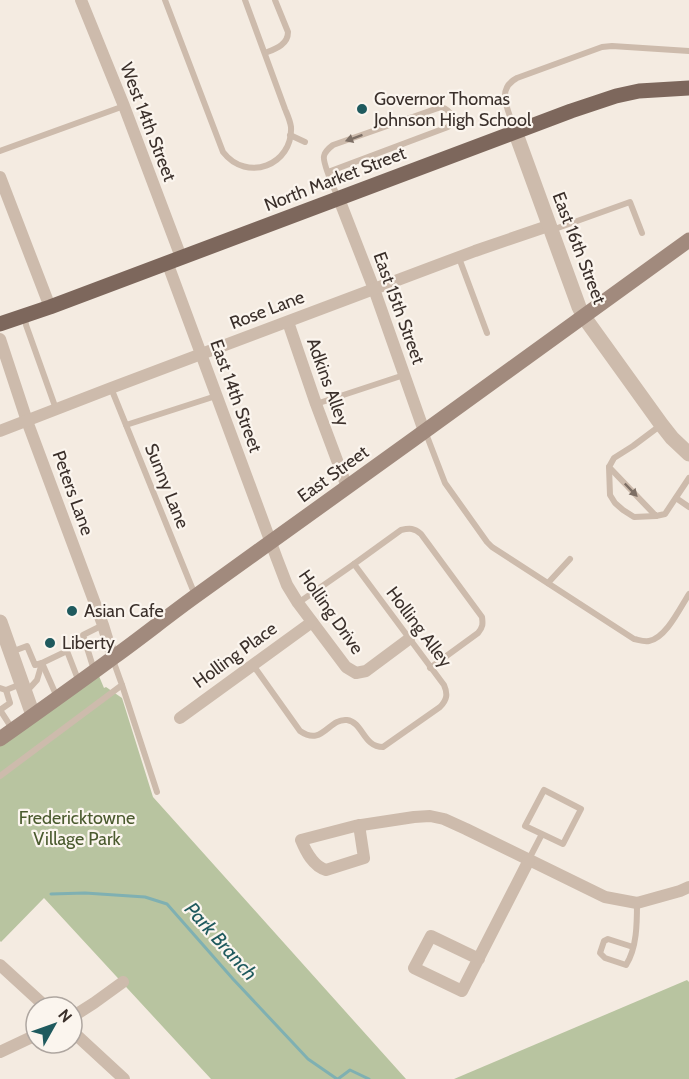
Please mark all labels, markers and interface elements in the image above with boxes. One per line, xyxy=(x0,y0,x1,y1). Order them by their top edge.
street label: West 14th Street xyxy=(115,59,181,185)
place label: Governor Thomas Johnson High School xyxy=(373,88,532,131)
marker: Governor Thomas Johnson High School xyxy=(355,102,369,116)
one-way arrow xyxy=(345,134,363,143)
street label: North Market Street xyxy=(261,142,409,216)
street label: East 16th Street xyxy=(548,189,610,307)
street label: East 15th Street xyxy=(368,249,430,367)
street label: Rose Lane xyxy=(227,286,307,334)
street label: Adkins Alley xyxy=(302,335,354,429)
street label: East 14th Street xyxy=(205,337,267,455)
street label: Sunny Lane xyxy=(140,440,194,532)
street label: East Street xyxy=(293,441,373,507)
street label: Peters Lane xyxy=(48,448,98,538)
one-way arrow xyxy=(624,482,638,497)
street label: Holling Drive xyxy=(294,566,368,658)
street label: Holling Alley xyxy=(382,582,456,672)
place label: Asian Cafe xyxy=(84,600,164,622)
marker: Asian Cafe xyxy=(65,604,79,618)
street label: Holling Place xyxy=(189,617,281,693)
place label: Liberty xyxy=(62,632,115,654)
marker: Liberty xyxy=(43,636,57,650)
park label: Fredericktowne Village Park xyxy=(19,807,135,850)
water label: Park Branch xyxy=(180,897,262,985)
north arrow xyxy=(24,995,84,1055)
text: N xyxy=(54,1005,76,1026)

